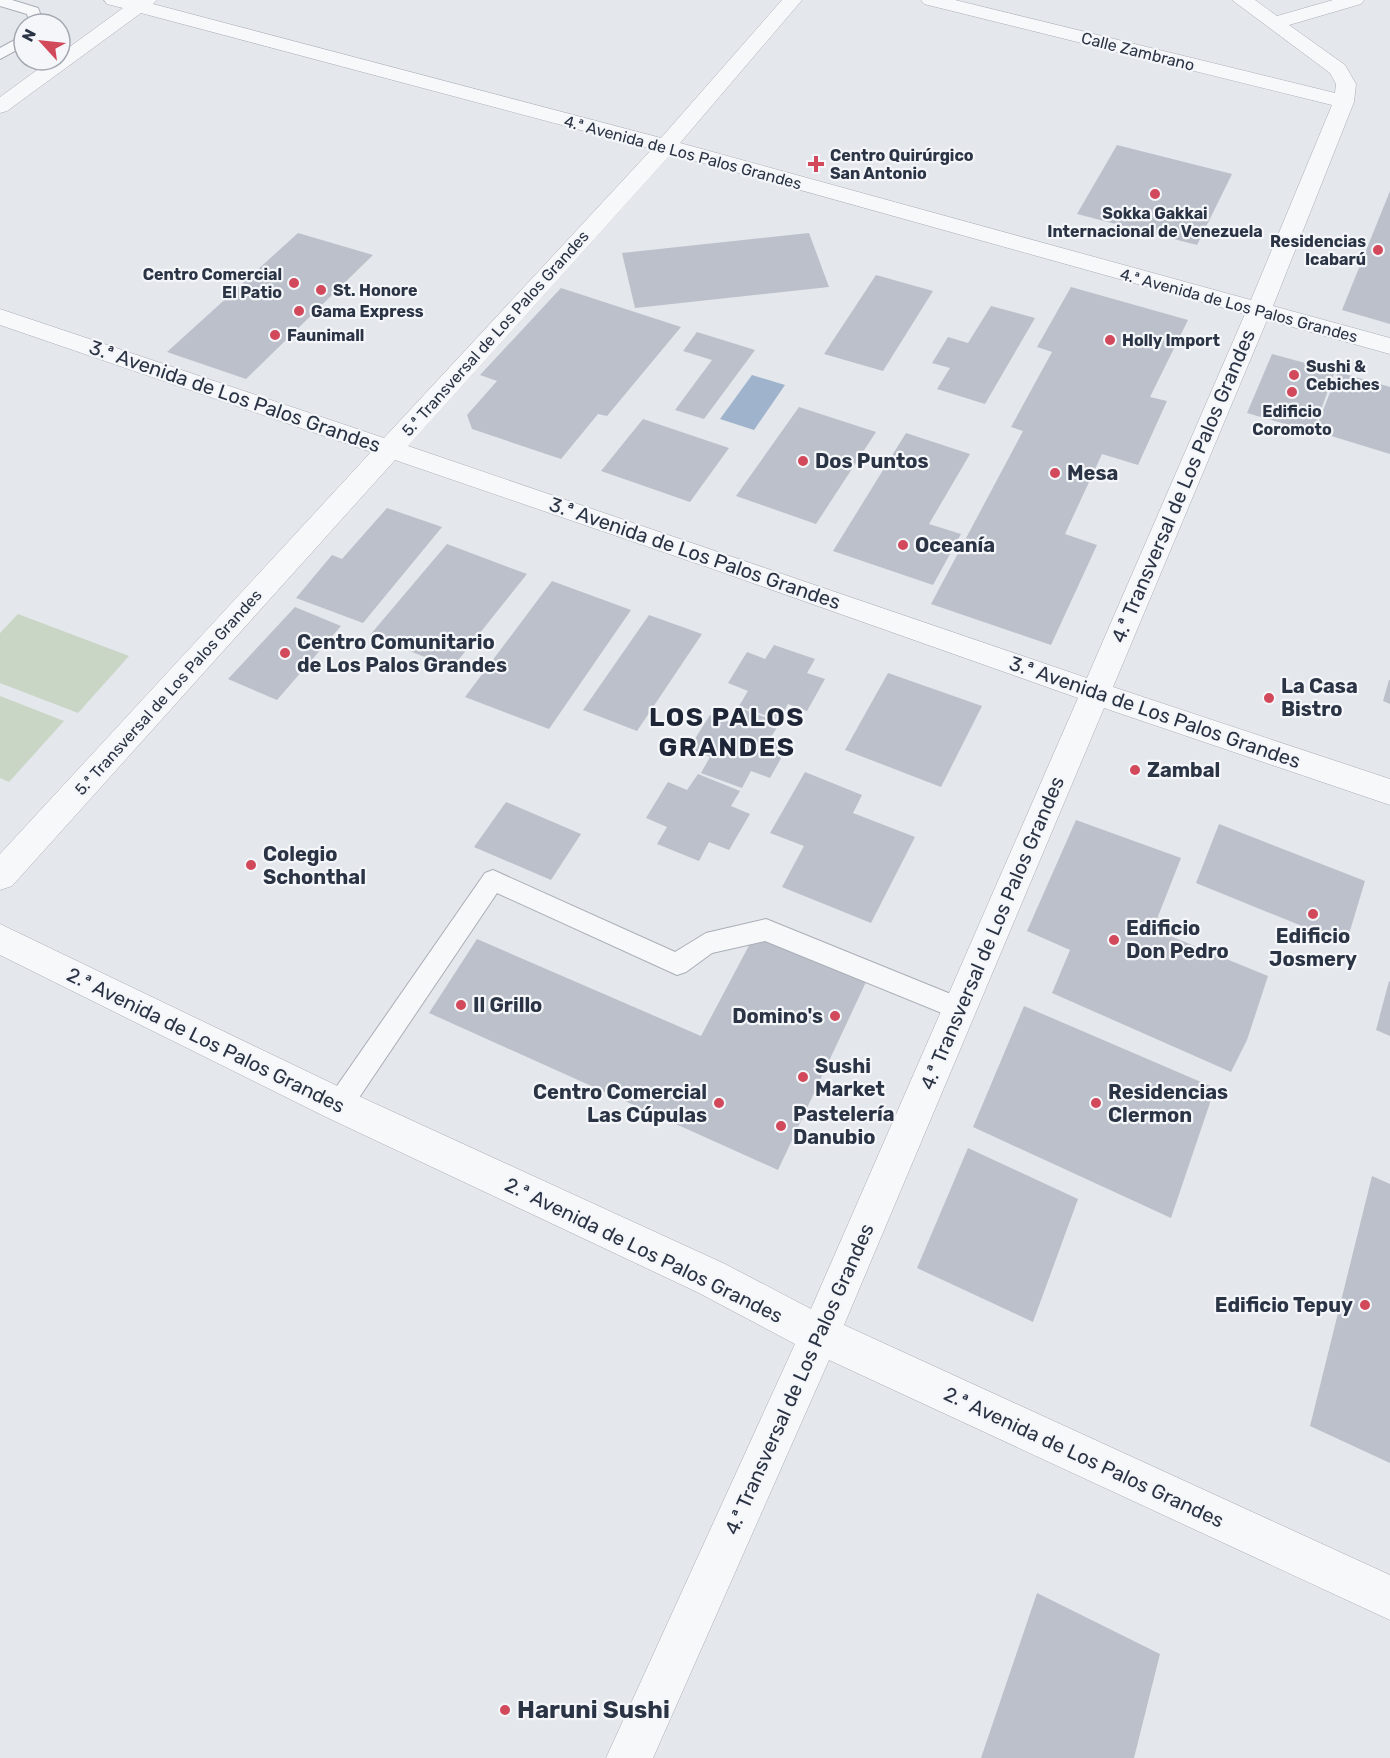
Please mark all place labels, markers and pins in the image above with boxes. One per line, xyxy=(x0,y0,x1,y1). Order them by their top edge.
place label: Centro Quirúrgico San Antonio xyxy=(830,146,974,183)
marker: Centro Quirúrgico San Antonio xyxy=(807,155,825,173)
marker: Sokka Gakkai Internacional de Venezuela xyxy=(1148,187,1162,201)
place label: Sokka Gakkai Internacional de Venezuela xyxy=(1047,204,1263,241)
place label: Residencias Icabarú xyxy=(1270,232,1366,269)
marker: Residencias Icabarú xyxy=(1371,243,1385,257)
place label: Centro Comercial El Patio xyxy=(143,265,282,302)
marker: Centro Comercial El Patio xyxy=(287,276,301,290)
place label: St. Honore xyxy=(333,281,418,300)
marker: St. Honore xyxy=(314,283,328,297)
place label: Gama Express xyxy=(311,302,424,321)
marker: Gama Express xyxy=(292,304,306,318)
place label: Faunimall xyxy=(287,326,364,345)
marker: Faunimall xyxy=(268,328,282,342)
place label: Holly Import xyxy=(1122,331,1220,350)
marker: Holly Import xyxy=(1103,333,1117,347)
place label: Sushi & Cebiches xyxy=(1306,357,1380,394)
marker: Sushi & Cebiches xyxy=(1287,368,1301,382)
marker: Edificio Coromoto xyxy=(1285,385,1299,399)
place label: Edificio Coromoto xyxy=(1252,402,1332,439)
place label: Dos Puntos xyxy=(815,449,929,473)
marker: Dos Puntos xyxy=(796,454,810,468)
place label: Mesa xyxy=(1067,461,1118,485)
marker: Mesa xyxy=(1048,466,1062,480)
place label: Oceanía xyxy=(915,533,995,557)
marker: Oceanía xyxy=(896,538,910,552)
place label: Centro Comunitario de Los Palos Grandes xyxy=(297,630,507,677)
marker: Centro Comunitario de Los Palos Grandes xyxy=(278,646,292,660)
place label: La Casa Bistro xyxy=(1281,674,1358,721)
marker: La Casa Bistro xyxy=(1262,691,1276,705)
place label: Zambal xyxy=(1147,758,1220,782)
marker: Zambal xyxy=(1128,763,1142,777)
place label: Colegio Schonthal xyxy=(263,842,366,889)
marker: Colegio Schonthal xyxy=(244,858,258,872)
marker: Edificio Josmery xyxy=(1306,907,1320,921)
place label: Edificio Don Pedro xyxy=(1126,916,1229,963)
place label: Edificio Josmery xyxy=(1269,924,1357,971)
marker: Edificio Don Pedro xyxy=(1107,933,1121,947)
place label: Il Grillo xyxy=(473,993,542,1017)
marker: Il Grillo xyxy=(454,998,468,1012)
place label: Domino's xyxy=(732,1004,823,1028)
marker: Domino's xyxy=(828,1009,842,1023)
place label: Sushi Market xyxy=(815,1054,885,1101)
marker: Sushi Market xyxy=(796,1070,810,1084)
place label: Centro Comercial Las Cúpulas xyxy=(533,1080,707,1127)
place label: Residencias Clermon xyxy=(1108,1080,1228,1127)
marker: Centro Comercial Las Cúpulas xyxy=(712,1096,726,1110)
marker: Residencias Clermon xyxy=(1089,1096,1103,1110)
place label: Pastelería Danubio xyxy=(793,1102,895,1149)
marker: Pastelería Danubio xyxy=(774,1119,788,1133)
place label: Edificio Tepuy xyxy=(1215,1293,1353,1317)
marker: Edificio Tepuy xyxy=(1358,1298,1372,1312)
place label: Haruni Sushi xyxy=(517,1696,670,1724)
marker: Haruni Sushi xyxy=(498,1703,512,1717)

